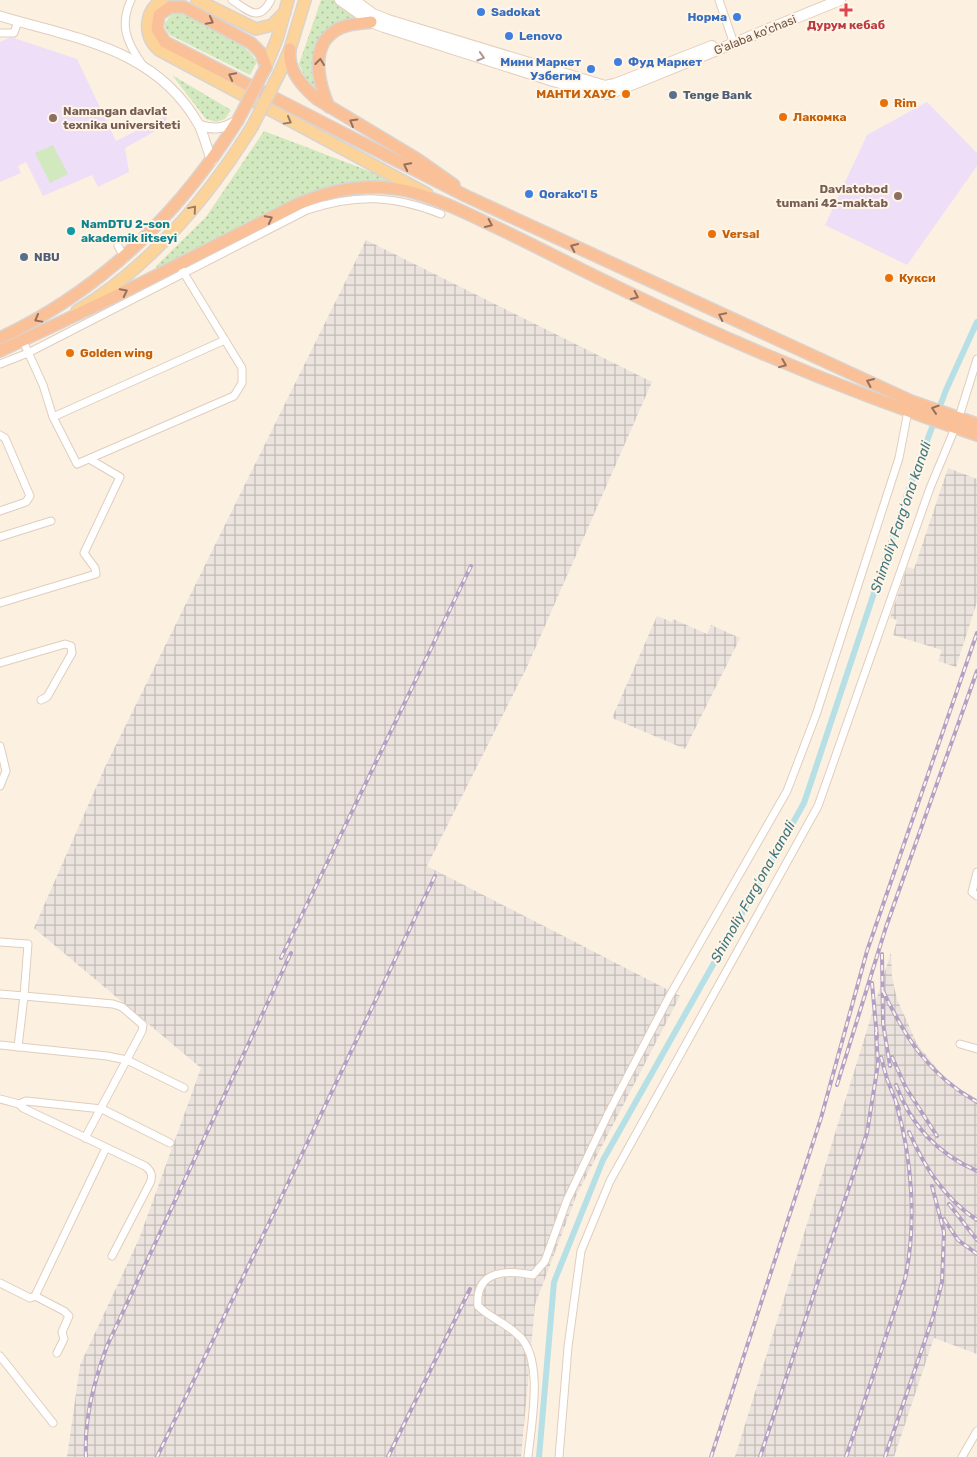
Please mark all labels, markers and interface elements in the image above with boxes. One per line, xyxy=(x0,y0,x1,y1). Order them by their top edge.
marker: Дурум кебаб xyxy=(840,4,852,16)
place label: Sadokat xyxy=(491,5,541,19)
marker: Sadokat xyxy=(475,6,487,18)
place label: Норма xyxy=(687,10,727,24)
marker: Норма xyxy=(731,11,743,23)
street label: G'alaba ko'chasi xyxy=(712,12,798,58)
one-way arrow xyxy=(205,15,214,25)
place label: Дурум кебаб xyxy=(807,18,885,32)
place label: Lenovo xyxy=(519,29,562,43)
marker: Lenovo xyxy=(503,30,515,42)
one-way arrow xyxy=(476,51,484,61)
place label: Мини Маркет Узбегим xyxy=(500,55,581,83)
place label: Фуд Маркет xyxy=(628,55,702,69)
marker: Фуд Маркет xyxy=(612,56,624,68)
one-way arrow xyxy=(314,57,325,65)
marker: Мини Маркет Узбегим xyxy=(585,63,597,75)
one-way arrow xyxy=(228,72,237,82)
place label: МАНТИ ХАУС xyxy=(536,87,617,101)
marker: МАНТИ ХАУС xyxy=(620,88,632,100)
place label: Tenge Bank xyxy=(683,88,752,102)
marker: Tenge Bank xyxy=(667,89,679,101)
place label: Rim xyxy=(894,96,917,110)
marker: Rim xyxy=(878,97,890,109)
place label: Namangan davlat texnika universiteti xyxy=(63,104,180,132)
place label: Лакомка xyxy=(793,110,847,124)
marker: Лакомка xyxy=(777,111,789,123)
marker: Namangan davlat texnika universiteti xyxy=(47,112,59,124)
one-way arrow xyxy=(283,114,292,124)
one-way arrow xyxy=(349,118,358,128)
one-way arrow xyxy=(404,162,413,172)
place label: Davlatobod tumani 42-maktab xyxy=(776,182,888,210)
place label: Qorako'l 5 xyxy=(539,187,598,201)
marker: Qorako'l 5 xyxy=(523,188,535,200)
marker: Davlatobod tumani 42-maktab xyxy=(892,190,904,202)
one-way arrow xyxy=(188,206,197,215)
one-way arrow xyxy=(263,215,272,225)
place label: NamDTU 2-son akademik litseyi xyxy=(81,217,177,245)
one-way arrow xyxy=(484,217,493,227)
marker: NamDTU 2-son akademik litseyi xyxy=(65,225,77,237)
place label: Versal xyxy=(722,227,759,241)
marker: Versal xyxy=(706,228,718,240)
one-way arrow xyxy=(571,243,580,253)
place label: NBU xyxy=(34,250,60,264)
marker: NBU xyxy=(18,251,30,263)
place label: Кукси xyxy=(899,271,936,285)
marker: Кукси xyxy=(883,272,895,284)
one-way arrow xyxy=(118,288,127,298)
one-way arrow xyxy=(630,289,639,300)
one-way arrow xyxy=(718,311,727,322)
one-way arrow xyxy=(34,313,43,323)
place label: Golden wing xyxy=(80,346,153,360)
marker: Golden wing xyxy=(64,347,76,359)
one-way arrow xyxy=(778,357,787,368)
one-way arrow xyxy=(866,378,875,389)
one-way arrow xyxy=(932,405,940,415)
water label: Shimoliy Fargʻona kanali xyxy=(867,438,935,595)
water label: Shimoliy Fargʻona kanali xyxy=(707,818,799,966)

